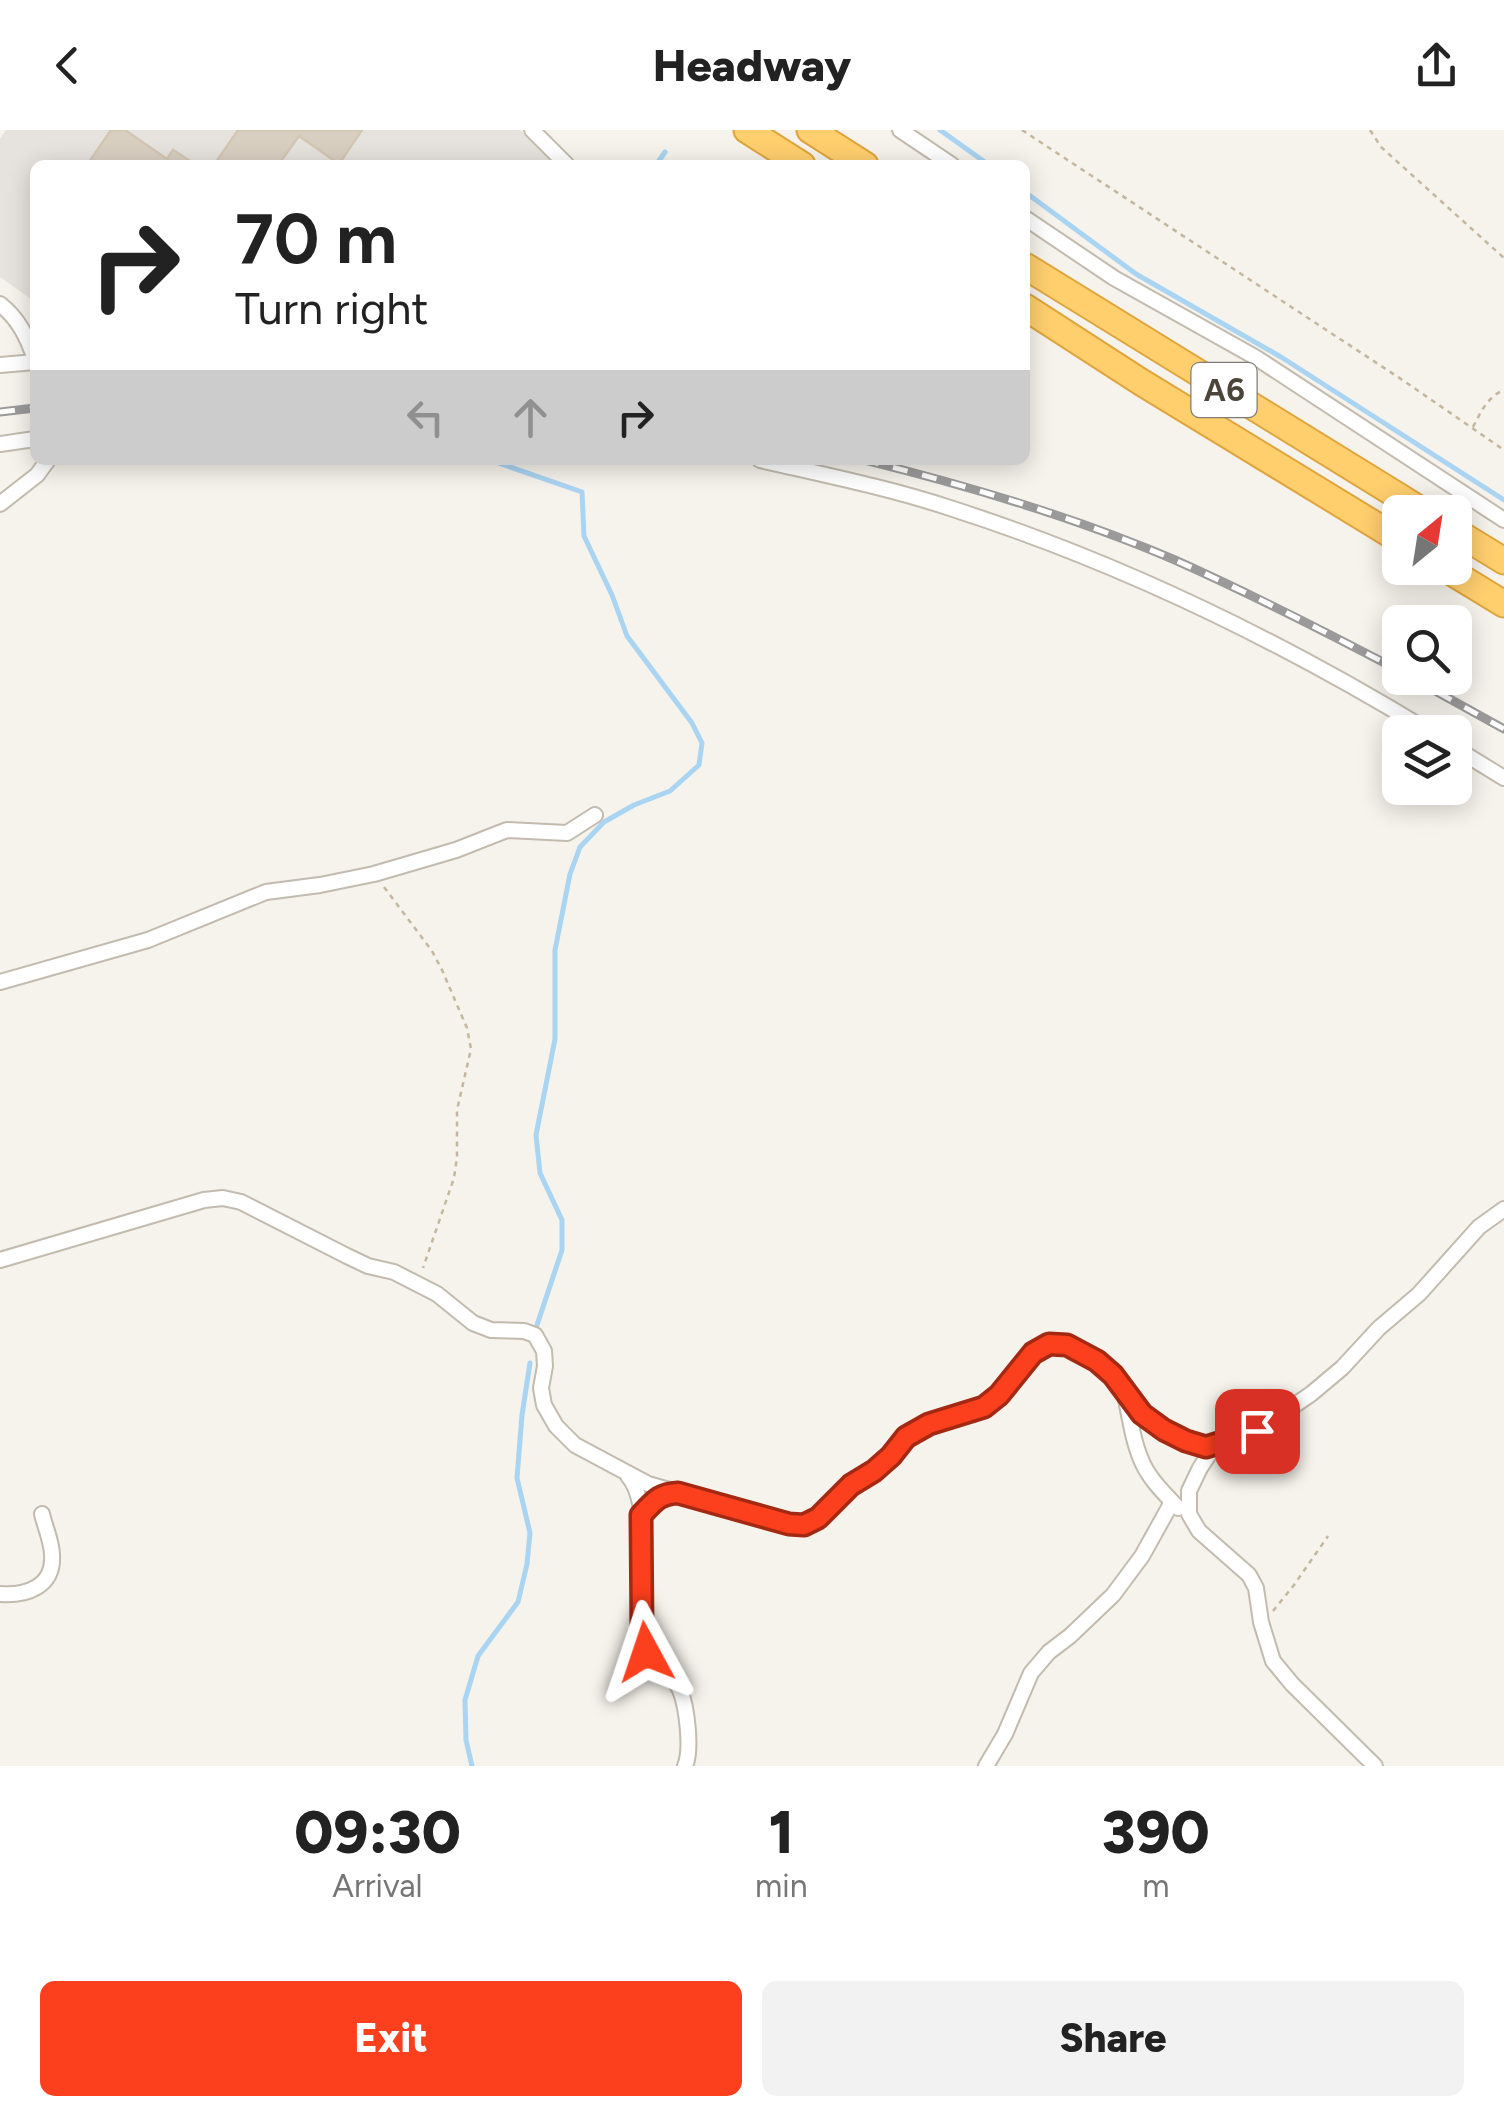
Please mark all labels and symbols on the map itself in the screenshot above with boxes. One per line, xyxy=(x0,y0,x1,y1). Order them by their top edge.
road number: Α6 xyxy=(1192,363,1256,417)
north arrow xyxy=(1382,495,1472,585)
pin xyxy=(1215,1389,1300,1474)
position arrow xyxy=(594,1600,698,1704)

